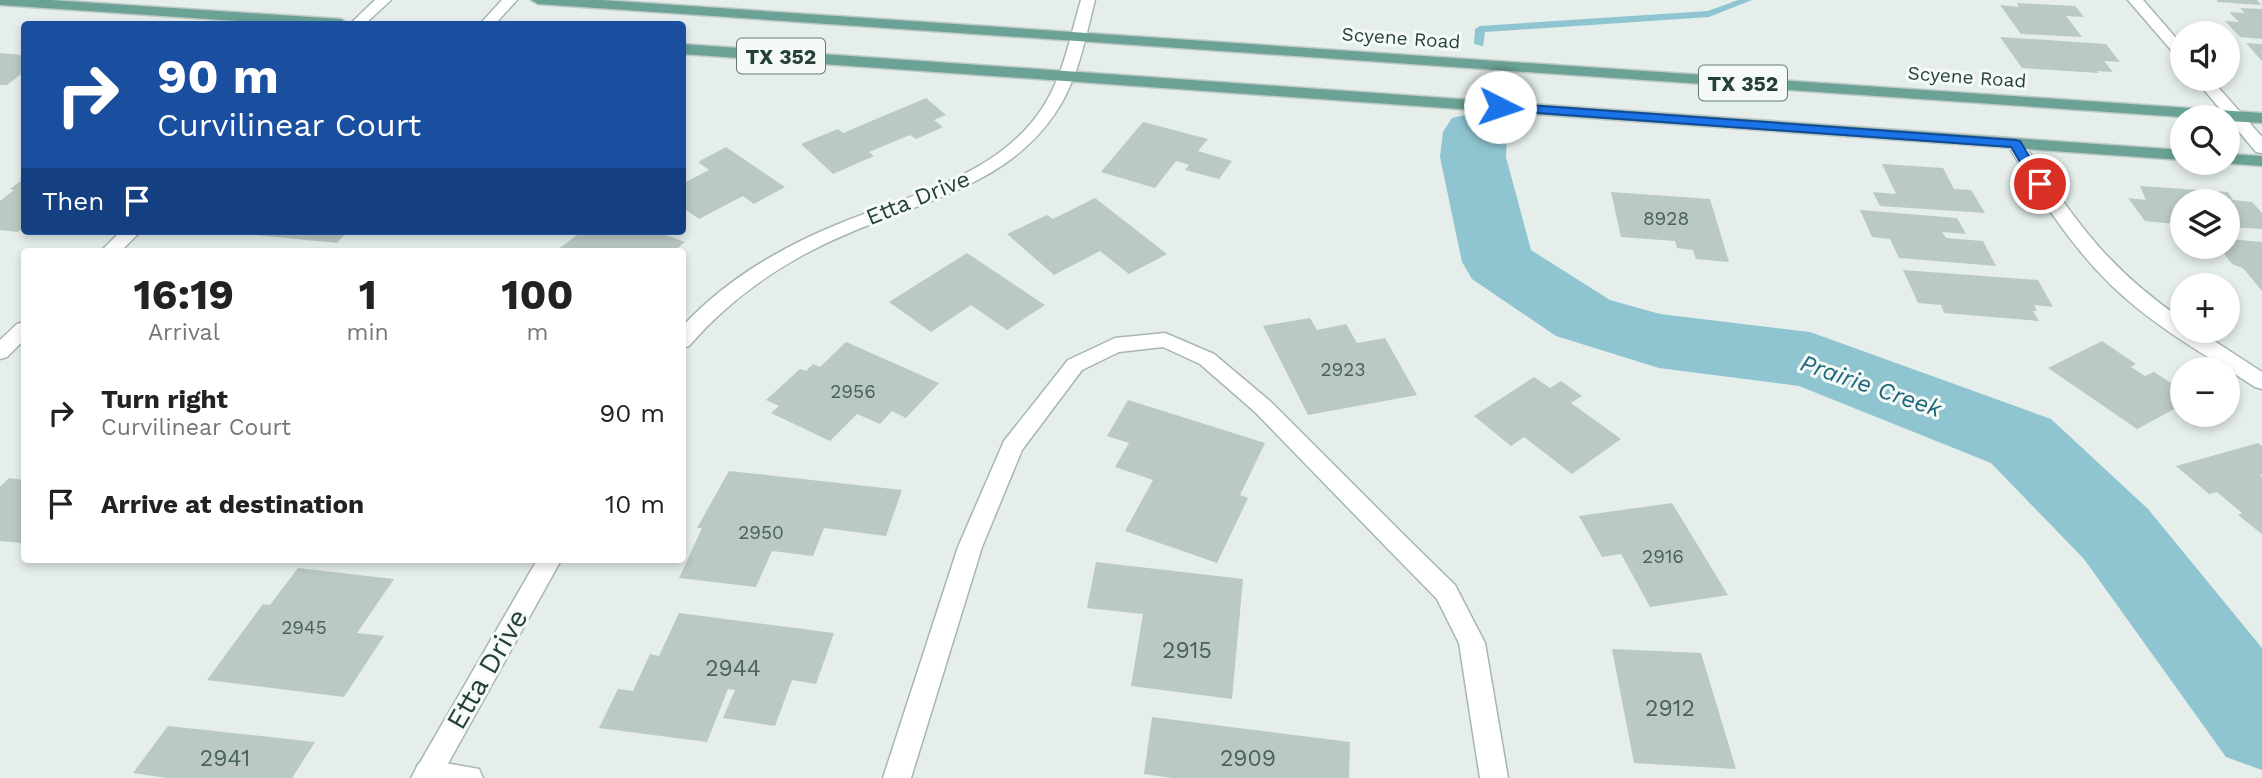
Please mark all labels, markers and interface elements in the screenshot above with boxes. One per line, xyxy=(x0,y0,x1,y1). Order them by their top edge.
map controls xyxy=(2170,21,2240,427)
button: sound xyxy=(2170,21,2240,91)
street label: Scyene Road xyxy=(1341,22,1461,54)
road number: TX 352 xyxy=(737,38,825,74)
text: 90 m xyxy=(157,47,279,105)
icon: right xyxy=(42,49,133,140)
street label: Scyene Road xyxy=(1907,61,2027,93)
road number: TX 352 xyxy=(1699,66,1787,100)
position arrow xyxy=(1463,70,1537,144)
button: search xyxy=(2170,105,2240,175)
text: Curvilinear Court xyxy=(157,106,421,144)
pin xyxy=(2010,154,2070,214)
street label: Etta Drive xyxy=(862,165,974,231)
icon: arrive xyxy=(2021,165,2059,203)
icon: arrive xyxy=(118,182,156,220)
text: Then xyxy=(42,186,104,216)
button: layers xyxy=(2170,189,2240,259)
house number: 8928 xyxy=(1643,207,1689,230)
text: 16:19 xyxy=(133,270,234,319)
text: 1 xyxy=(359,270,377,319)
text: 100 xyxy=(501,270,574,319)
button: + xyxy=(2170,273,2240,343)
text: Arrival xyxy=(148,319,220,346)
text: min xyxy=(347,319,389,346)
text: m xyxy=(526,319,548,346)
water label: Prairie Creek xyxy=(1797,349,1946,424)
button: − xyxy=(2170,357,2240,427)
house number: 2923 xyxy=(1321,358,1365,381)
house number: 2956 xyxy=(830,380,876,403)
text: Turn right xyxy=(101,384,228,414)
icon: right xyxy=(42,394,80,432)
text: 90 m xyxy=(599,398,665,428)
text: Curvilinear Court xyxy=(101,414,291,441)
icon: arrive xyxy=(42,485,80,523)
text: Arrive at destination xyxy=(101,489,364,519)
text: 10 m xyxy=(605,489,665,519)
house number: 2950 xyxy=(738,521,784,544)
house number: 2916 xyxy=(1642,545,1684,568)
street label: Etta Drive xyxy=(439,603,535,735)
house number: 2945 xyxy=(281,616,327,639)
house number: 2915 xyxy=(1162,637,1212,664)
house number: 2944 xyxy=(705,655,761,682)
house number: 2912 xyxy=(1645,695,1695,722)
house number: 2941 xyxy=(200,745,250,772)
house number: 2909 xyxy=(1220,745,1276,772)

